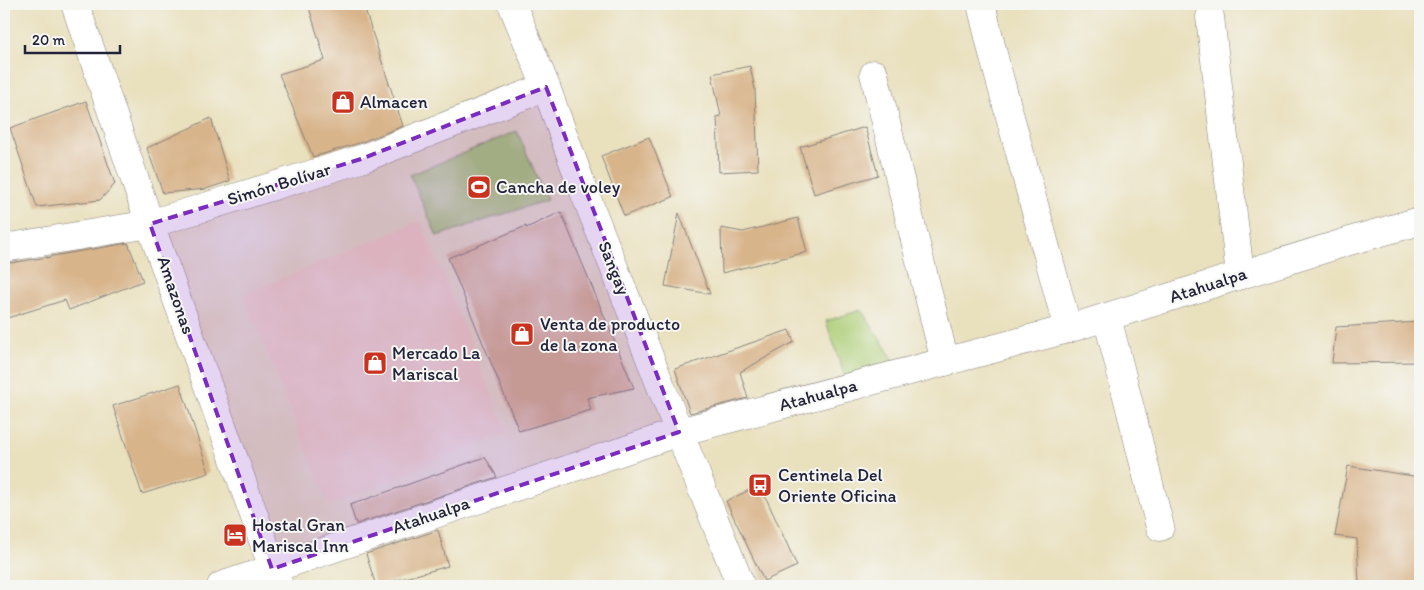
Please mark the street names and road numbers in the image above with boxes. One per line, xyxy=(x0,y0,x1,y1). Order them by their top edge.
street label: Simón Bolívar xyxy=(224,158,334,210)
street label: Sangay xyxy=(593,238,635,299)
street label: Amazonas xyxy=(152,253,200,337)
street label: Atahualpa xyxy=(1167,262,1250,308)
street label: Atahualpa xyxy=(777,374,860,416)
street label: Atahualpa xyxy=(390,491,473,538)

